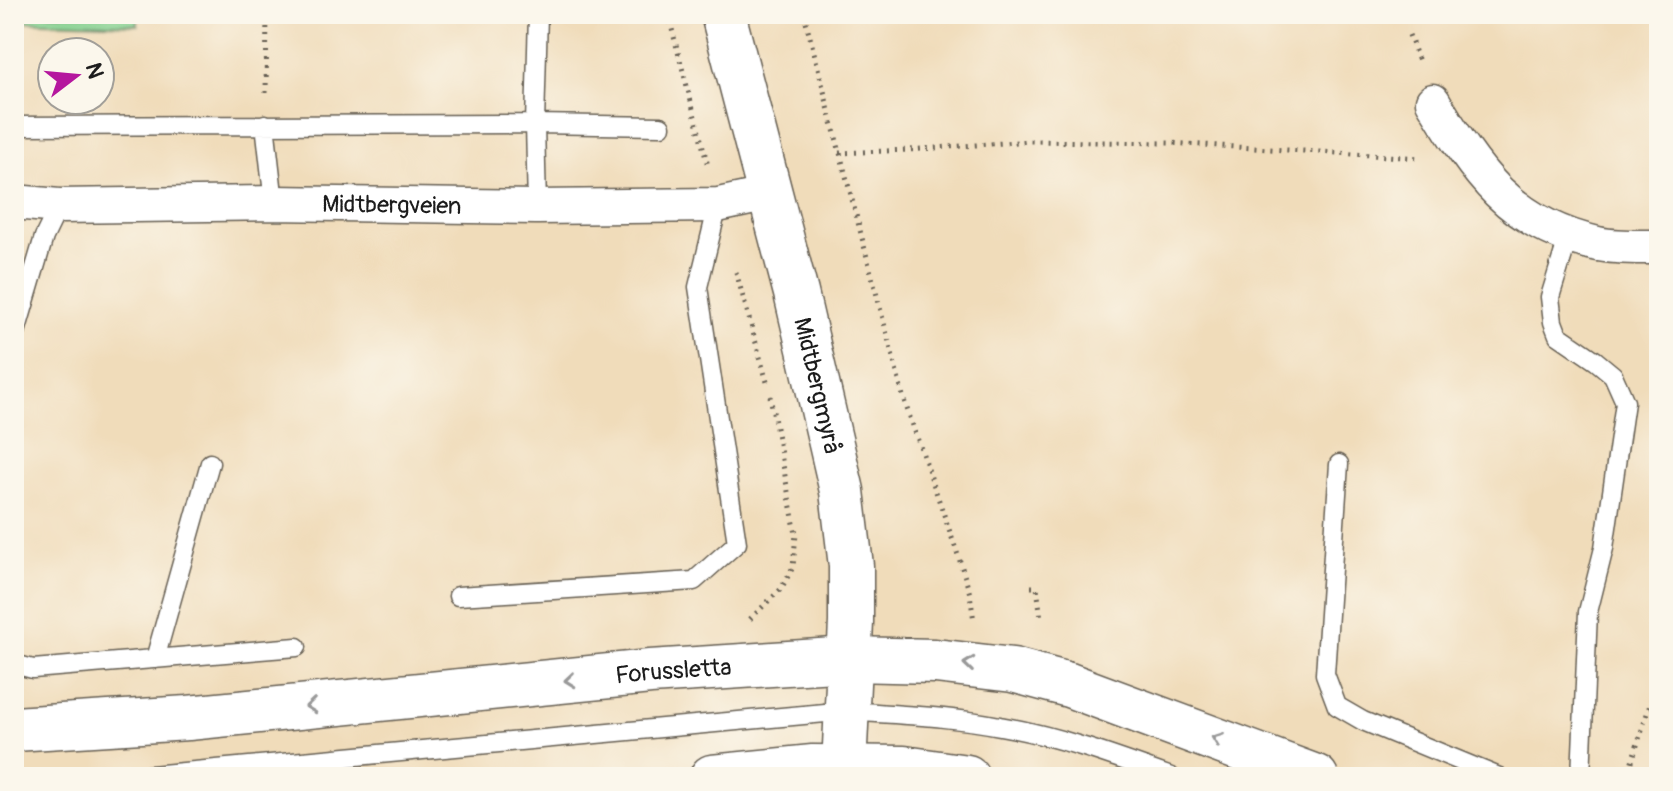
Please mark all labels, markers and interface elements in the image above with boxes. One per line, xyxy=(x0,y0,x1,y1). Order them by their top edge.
north arrow xyxy=(36,36,116,116)
text: N xyxy=(79,60,110,82)
street label: Midtbergveien xyxy=(322,189,462,220)
street label: Midtbergmyrå xyxy=(788,315,848,458)
street label: Forussletta xyxy=(614,652,732,690)
one-way arrow xyxy=(962,655,975,672)
one-way arrow xyxy=(563,671,576,688)
one-way arrow xyxy=(304,697,317,714)
one-way arrow xyxy=(1211,732,1225,749)

